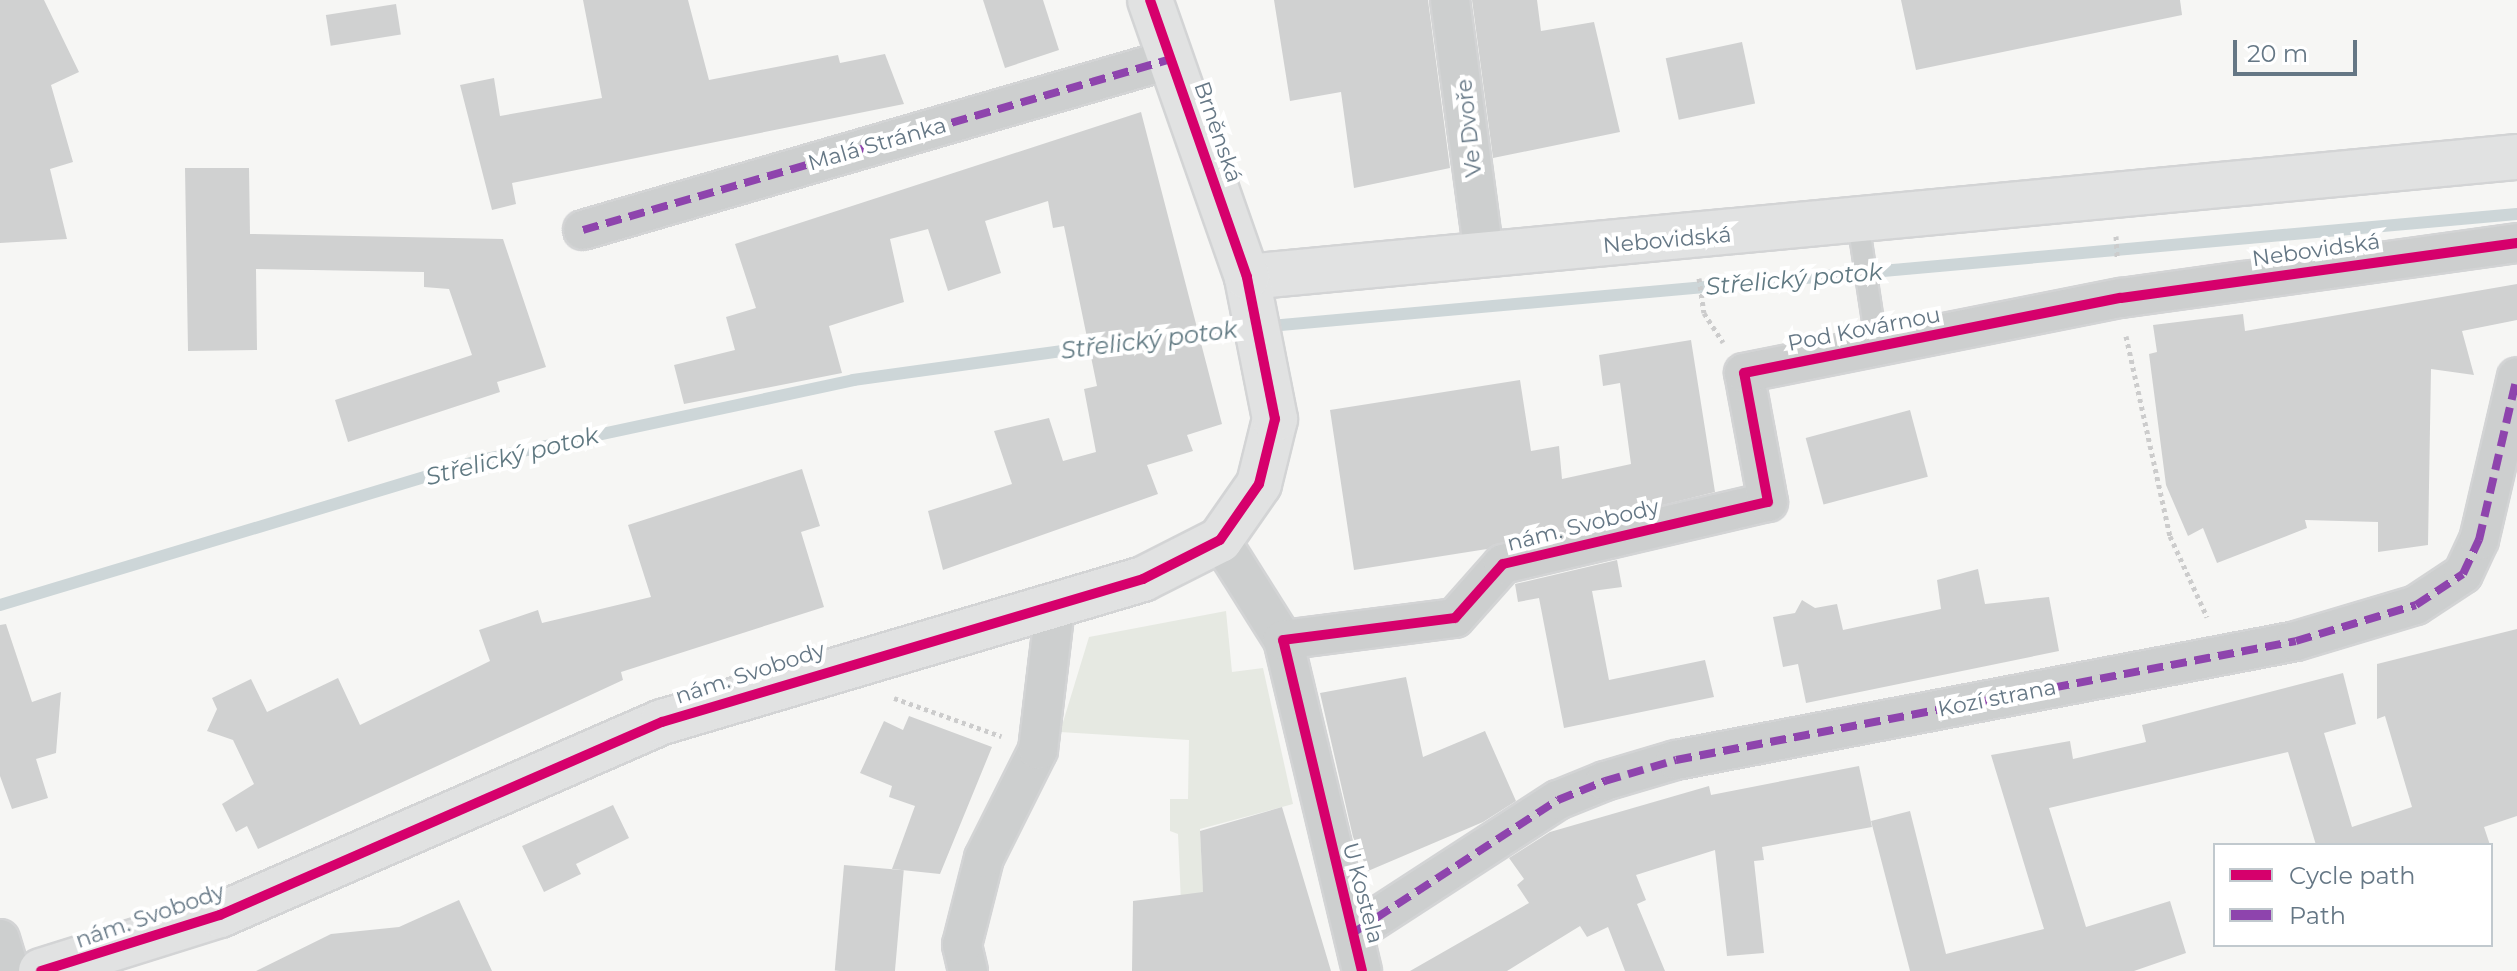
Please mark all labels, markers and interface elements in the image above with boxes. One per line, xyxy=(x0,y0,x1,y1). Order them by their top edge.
scale bar xyxy=(2237,24,2361,74)
text: 20 m xyxy=(2247,39,2308,68)
street label: Brněnská xyxy=(1188,78,1248,186)
street label: Ve Dvoře xyxy=(1451,78,1487,178)
street label: Malá Stránka xyxy=(805,112,949,176)
street label: Nebovidská xyxy=(1602,221,1732,259)
street label: Nebovidská xyxy=(2250,228,2382,272)
water label: Střelický potok xyxy=(1704,257,1884,301)
street label: Pod Kovárnou xyxy=(1785,301,1943,357)
water label: Střelický potok xyxy=(1059,315,1239,365)
water label: Střelický potok xyxy=(422,421,602,491)
street label: nám. Svobody xyxy=(1504,493,1662,557)
street label: nám. Svobody xyxy=(672,636,828,710)
street label: Kozí strana xyxy=(1936,674,2058,722)
street label: U Kostela xyxy=(1337,840,1389,946)
legend xyxy=(2213,843,2493,947)
text: Cycle path xyxy=(2289,861,2416,890)
street label: nám. Svobody xyxy=(72,878,228,954)
text: Path xyxy=(2289,901,2346,930)

